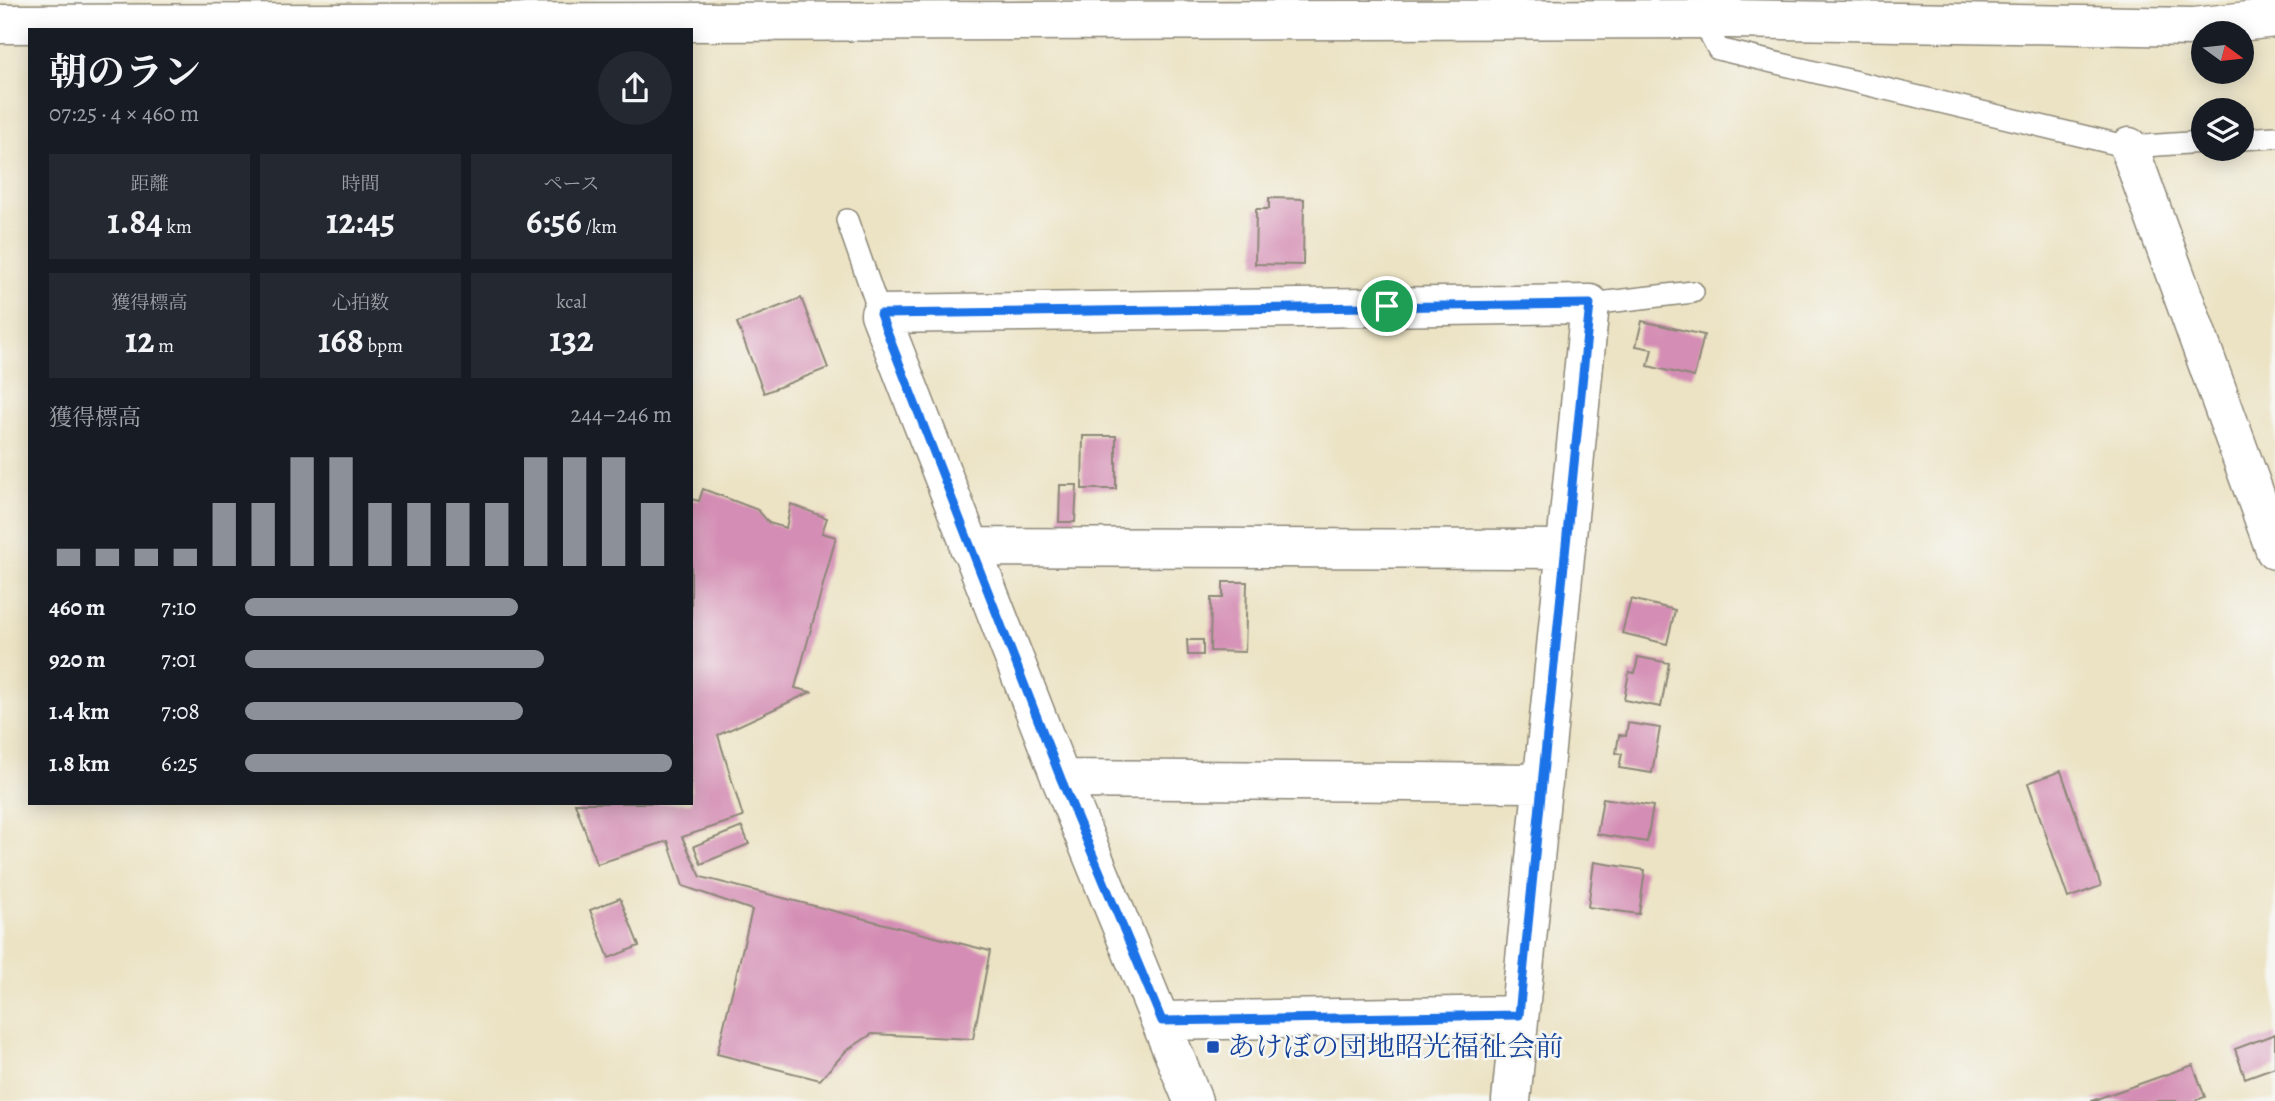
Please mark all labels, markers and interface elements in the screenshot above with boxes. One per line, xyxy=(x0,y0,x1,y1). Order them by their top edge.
north arrow xyxy=(2191,21,2254,84)
map controls xyxy=(2191,21,2254,161)
text: 朝のラン xyxy=(49,46,201,98)
button: share xyxy=(598,51,672,125)
text: 07:25 · 4 × 460 m xyxy=(49,98,199,129)
button: layers xyxy=(2191,98,2254,161)
text: 距離 xyxy=(130,171,169,197)
text: 時間 xyxy=(341,171,380,197)
text: ペース xyxy=(543,171,600,197)
text: 1.84 xyxy=(107,197,163,245)
text: 12:45 xyxy=(326,197,395,245)
text: 6:56 xyxy=(526,197,582,245)
text: km xyxy=(163,214,192,240)
text: /km xyxy=(582,214,617,240)
pin xyxy=(1357,276,1417,336)
icon: arrive xyxy=(1368,287,1406,325)
text: kcal xyxy=(556,289,587,315)
text: 獲得標高 xyxy=(111,290,188,316)
text: 心拍数 xyxy=(332,290,389,316)
text: 132 xyxy=(549,315,594,363)
text: 12 xyxy=(125,316,154,364)
text: 168 xyxy=(318,316,364,364)
text: m xyxy=(154,333,174,359)
text: bpm xyxy=(364,333,403,359)
text: 244–246 m xyxy=(571,399,672,430)
text: 獲得標高 xyxy=(49,402,141,433)
text: 460 m xyxy=(49,592,105,623)
text: 7:10 xyxy=(161,592,196,623)
text: 920 m xyxy=(49,644,106,675)
text: 7:01 xyxy=(161,644,196,675)
text: 1.4 km xyxy=(49,696,110,727)
text: 7:08 xyxy=(161,696,200,727)
text: 1.8 km xyxy=(49,748,110,779)
text: 6:25 xyxy=(161,748,198,779)
place label: あけぼの団地昭光福祉会前 xyxy=(1227,1028,1563,1066)
marker: あけぼの団地昭光福祉会前 xyxy=(1205,1039,1221,1055)

